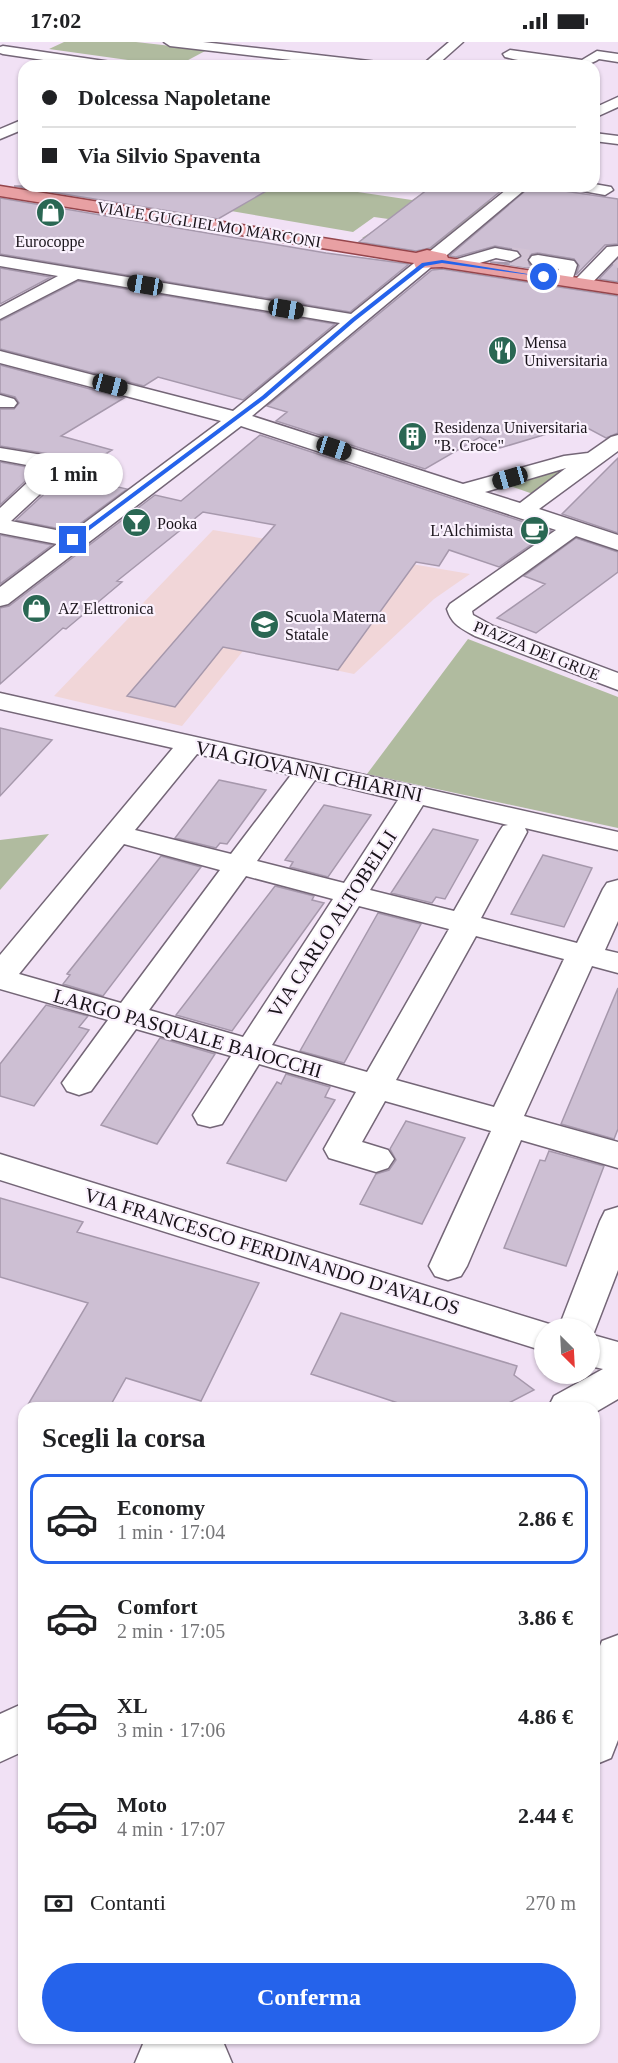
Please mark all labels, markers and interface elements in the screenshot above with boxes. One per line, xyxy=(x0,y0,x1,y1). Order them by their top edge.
text: 17:02 xyxy=(30,8,81,33)
text: Dolcessa Napoletane xyxy=(78,85,270,110)
text: Via Silvio Spaventa xyxy=(78,143,261,168)
shop icon: Eurocoppe xyxy=(34,197,66,229)
street label: VIALE GUGLIELMO MARCONI xyxy=(96,198,322,251)
place label: Eurocoppe xyxy=(15,233,85,251)
route start xyxy=(530,263,557,290)
car xyxy=(126,273,164,297)
car xyxy=(267,297,305,321)
place label: Mensa Universitaria xyxy=(524,334,608,369)
restaurant icon: Mensa Universitaria xyxy=(487,335,519,367)
car xyxy=(90,372,130,398)
place label: Residenza Universitaria "B. Croce" xyxy=(434,419,587,454)
building icon: Residenza Universitaria "B. Croce" xyxy=(397,420,429,452)
car xyxy=(314,434,354,462)
callout: 1 min xyxy=(23,453,122,495)
text: 1 min xyxy=(49,463,98,485)
car xyxy=(490,464,530,492)
bar icon: Pooka xyxy=(120,507,152,539)
cafe icon: L'Alchimista xyxy=(518,514,550,546)
place label: Pooka xyxy=(157,515,197,532)
place label: L'Alchimista xyxy=(430,522,513,539)
route end xyxy=(59,526,86,553)
shop icon: AZ Elettronica xyxy=(21,592,53,624)
place label: AZ Elettronica xyxy=(58,600,154,617)
place label: Scuola Materna Statale xyxy=(285,608,386,643)
school or university icon: Scuola Materna Statale xyxy=(248,609,280,641)
street label: PIAZZA DEI GRUE xyxy=(471,617,602,683)
street label: VIA GIOVANNI CHIARINI xyxy=(193,736,425,806)
street label: VIA CARLO ALTOBELLI xyxy=(263,826,401,1022)
street label: LARGO PASQUALE BAIOCCHI xyxy=(51,984,325,1082)
street label: VIA FRANCESCO FERDINANDO D'AVALOS xyxy=(82,1183,462,1319)
north arrow xyxy=(534,1318,600,1384)
map controls xyxy=(534,1318,600,1384)
text: Scegli la corsa xyxy=(42,1423,205,1453)
icon: car xyxy=(45,1492,99,1546)
text: Economy xyxy=(117,1495,205,1520)
text: 2.86 € xyxy=(518,1506,573,1531)
text: 1 min · 17:04 xyxy=(117,1521,225,1543)
icon: car xyxy=(45,1591,99,1645)
text: Comfort xyxy=(117,1594,198,1619)
text: 3.86 € xyxy=(518,1605,573,1630)
text: 2 min · 17:05 xyxy=(117,1620,225,1642)
icon: car xyxy=(45,1690,99,1744)
text: XL xyxy=(117,1693,148,1718)
text: 4.86 € xyxy=(518,1704,573,1729)
text: 3 min · 17:06 xyxy=(117,1719,225,1741)
icon: car xyxy=(45,1789,99,1843)
text: Moto xyxy=(117,1792,167,1817)
text: 2.44 € xyxy=(518,1803,573,1828)
text: 4 min · 17:07 xyxy=(117,1818,225,1840)
icon: cash xyxy=(42,1887,75,1920)
text: Contanti xyxy=(90,1890,166,1915)
text: 270 m xyxy=(525,1892,576,1914)
button: Conferma xyxy=(42,1963,576,2032)

